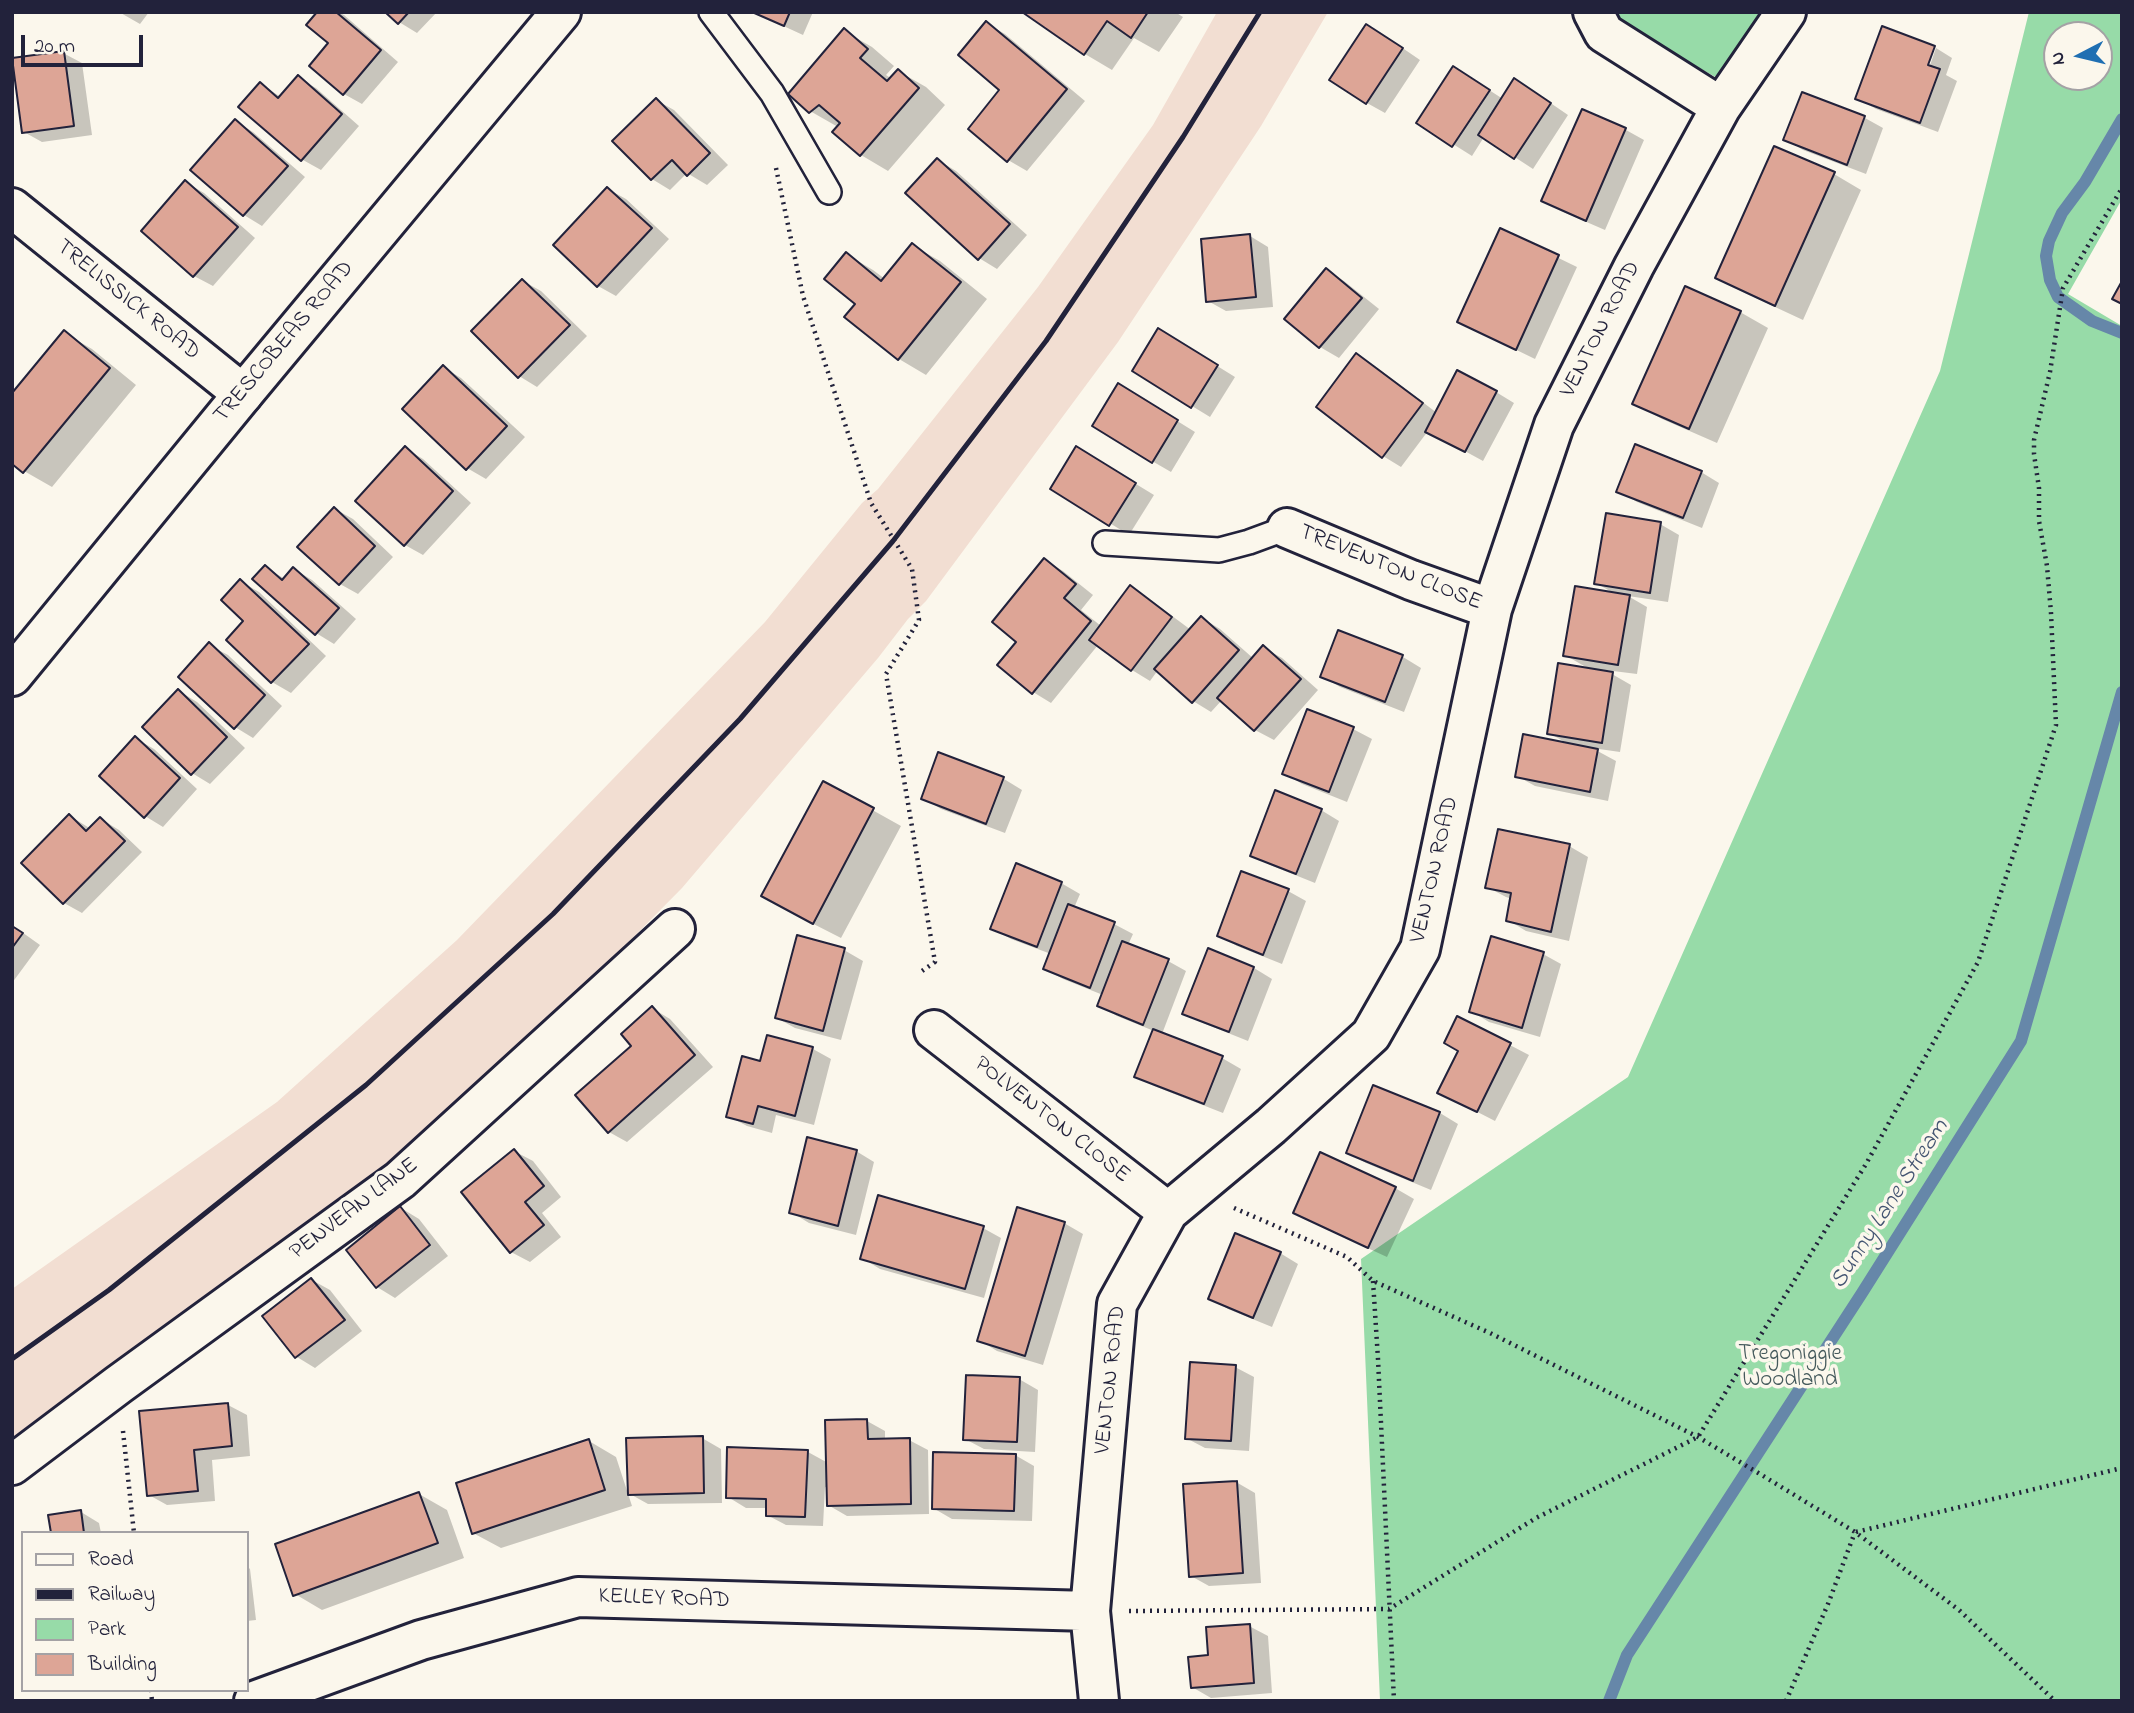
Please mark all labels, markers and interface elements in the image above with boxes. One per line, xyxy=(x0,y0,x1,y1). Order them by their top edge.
scale bar xyxy=(24,21,147,65)
north arrow xyxy=(2043,21,2113,91)
text: 20 m xyxy=(34,32,75,62)
text: N xyxy=(2044,50,2073,66)
street label: TRELISSICK ROAD xyxy=(49,234,205,368)
street label: TRESCOBEAS ROAD xyxy=(209,256,361,430)
street label: VENTON ROAD xyxy=(1556,257,1648,403)
street label: TREVENTON CLOSE xyxy=(1295,520,1485,618)
street label: VENTON ROAD xyxy=(1406,794,1466,946)
street label: POLVENTON CLOSE xyxy=(968,1052,1134,1190)
water label: Sunny Lane Stream xyxy=(1826,1115,1956,1295)
street label: PENVEAN LANE xyxy=(285,1153,425,1267)
street label: VENTON ROAD xyxy=(1090,1304,1134,1456)
park label: Tregoniggie Woodland xyxy=(1738,1341,1842,1395)
legend xyxy=(21,1531,248,1692)
text: Road xyxy=(88,1545,134,1575)
text: Railway xyxy=(88,1580,155,1610)
street label: KELLEY ROAD xyxy=(598,1584,730,1616)
text: Park xyxy=(88,1615,126,1645)
text: Building xyxy=(88,1650,157,1680)

